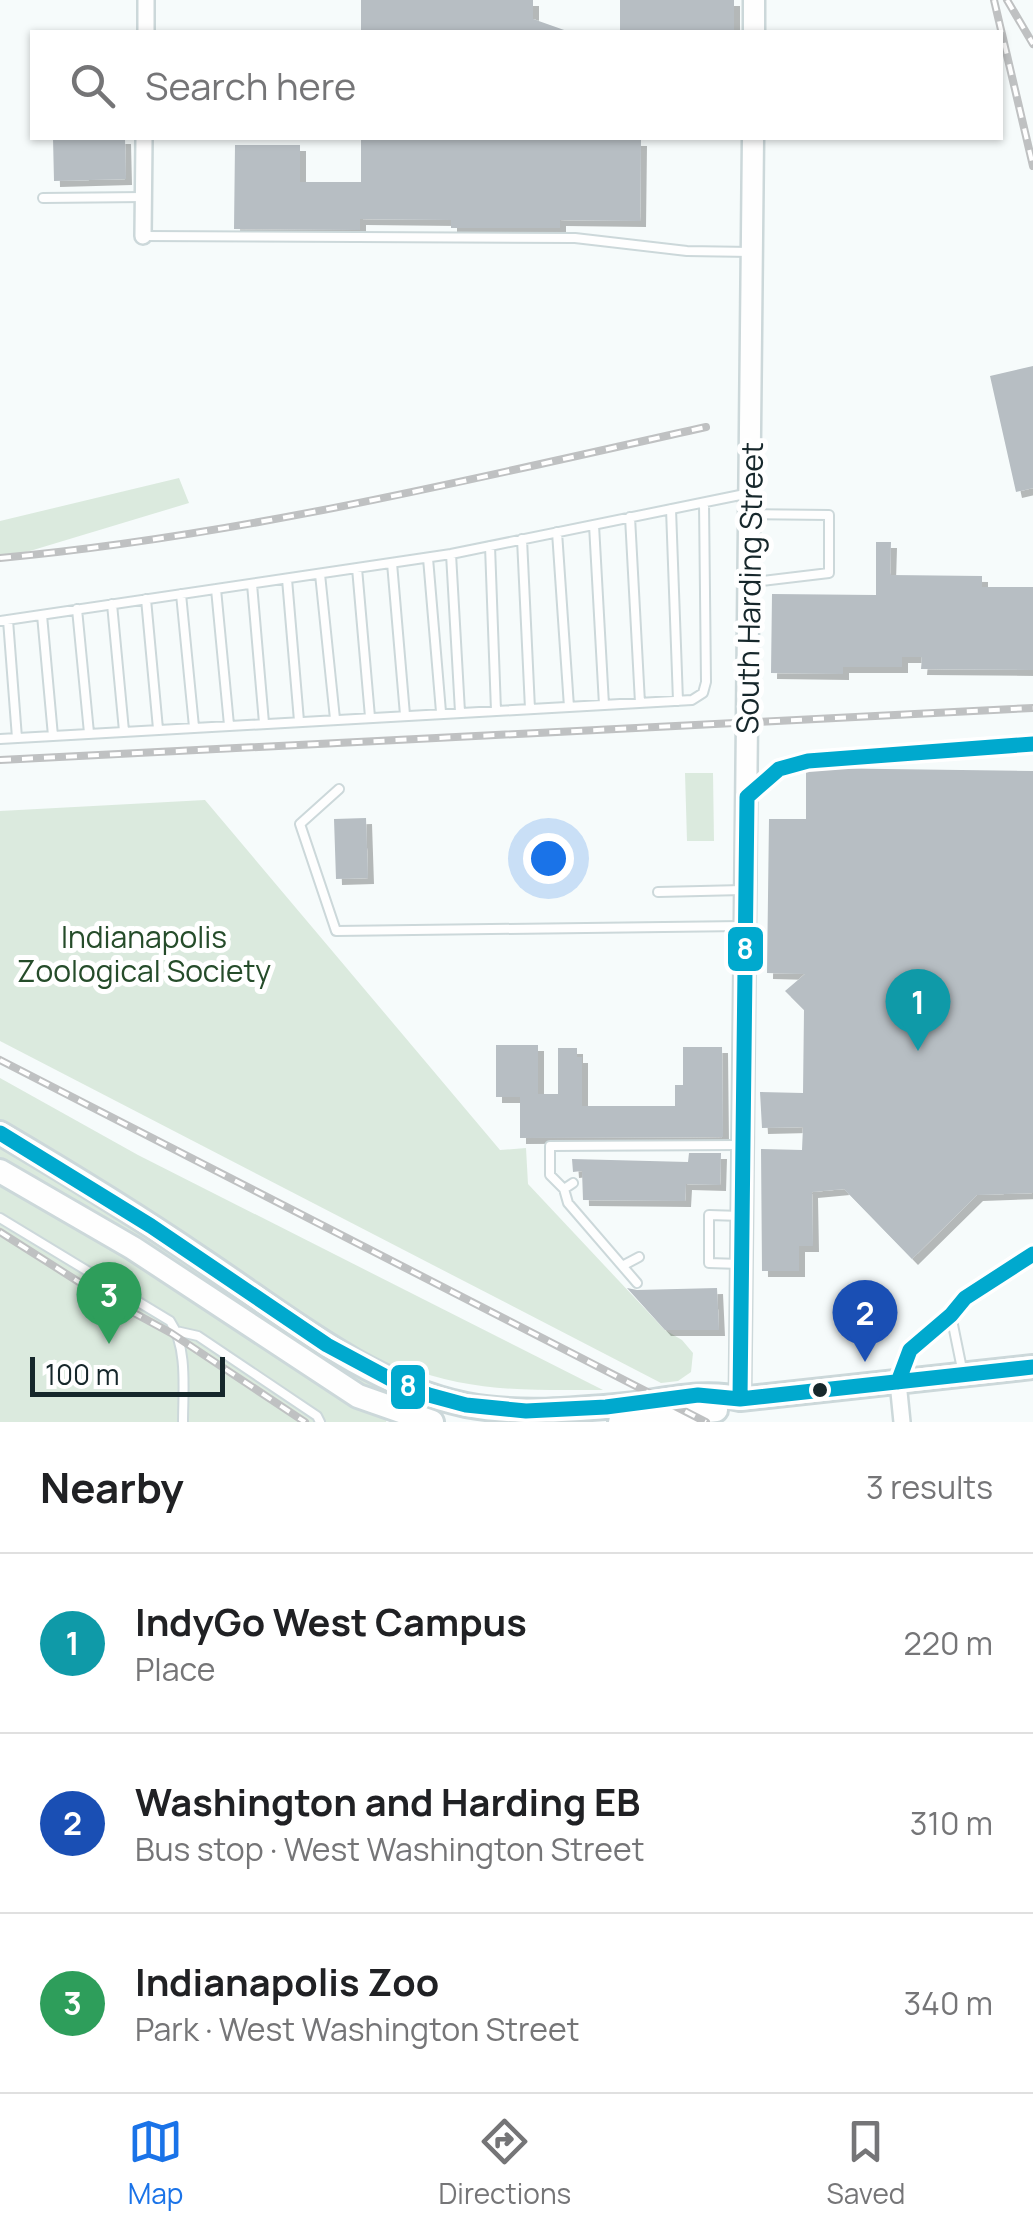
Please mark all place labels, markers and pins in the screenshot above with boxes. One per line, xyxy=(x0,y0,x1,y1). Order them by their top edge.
pin: 1 xyxy=(886,968,950,1051)
pin: 3 xyxy=(76,1262,142,1344)
pin: 2 xyxy=(832,1280,898,1362)
unlabelled marker xyxy=(810,1380,830,1400)

